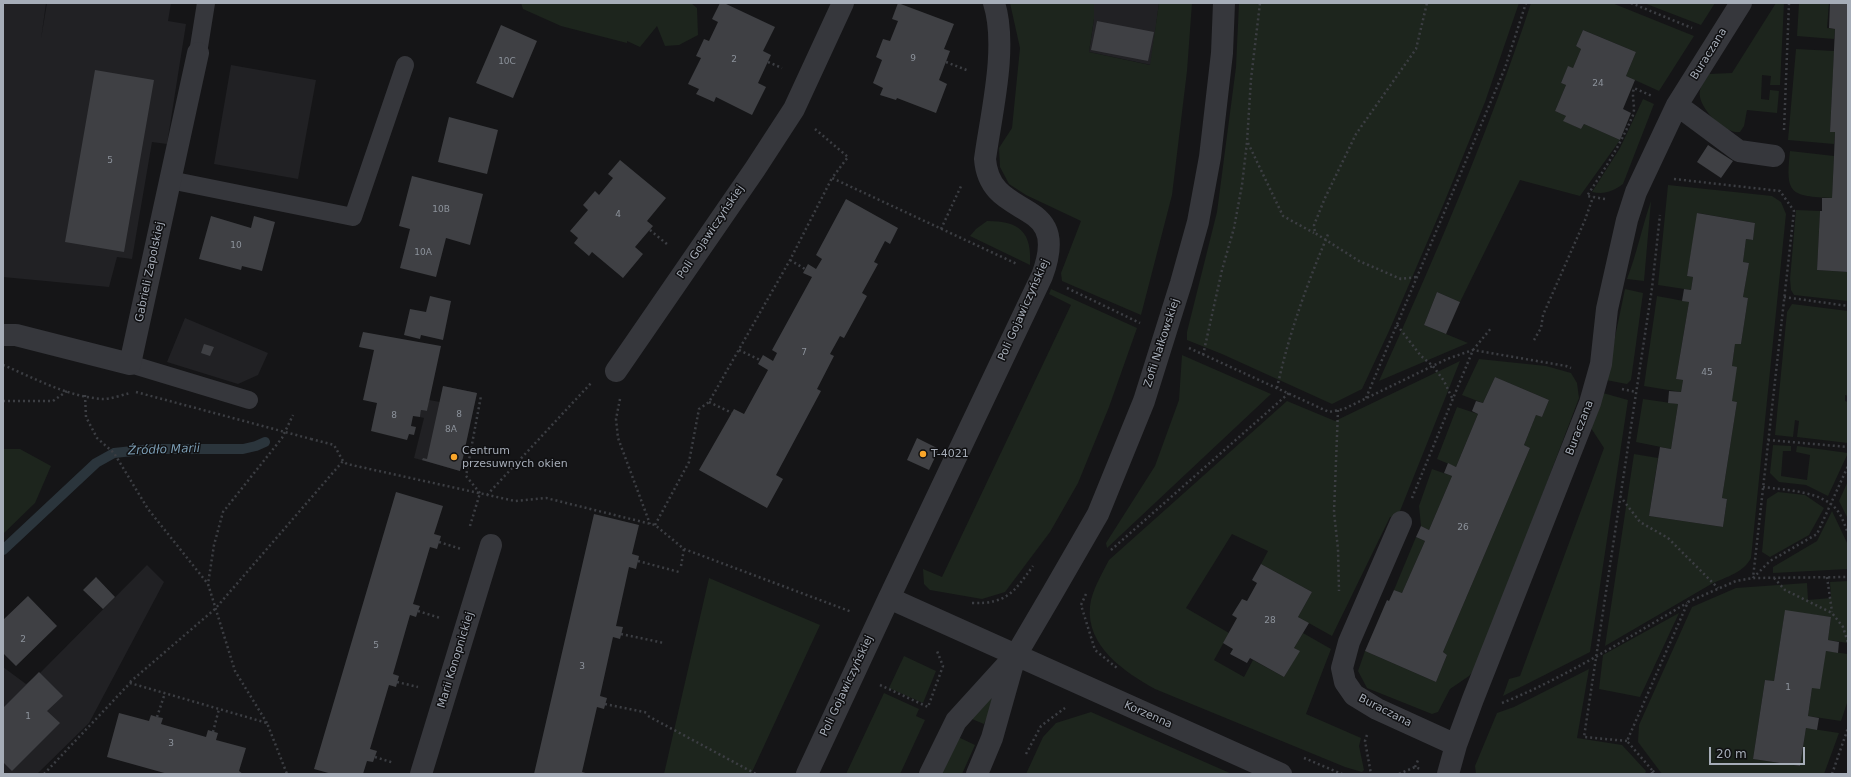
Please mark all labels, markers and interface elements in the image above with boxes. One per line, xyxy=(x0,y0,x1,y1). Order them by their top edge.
street label: Buraczana xyxy=(1688,26,1730,82)
house number: 9 xyxy=(910,54,916,64)
house number: 2 xyxy=(731,55,737,65)
house number: 10C xyxy=(498,57,516,67)
house number: 24 xyxy=(1592,79,1604,89)
house number: 5 xyxy=(107,156,113,166)
street label: Poli Gojawiczyńskiej xyxy=(675,183,747,281)
house number: 10B xyxy=(432,205,450,215)
house number: 4 xyxy=(615,210,621,220)
street label: Gabrieli Zapolskiej xyxy=(133,221,167,323)
house number: 10 xyxy=(230,241,242,251)
house number: 10A xyxy=(414,248,432,258)
street label: Poli Gojawiczyńskiej xyxy=(996,257,1052,363)
street label: Zofii Nałkowskiej xyxy=(1141,297,1183,389)
house number: 7 xyxy=(801,348,807,358)
house number: 45 xyxy=(1701,368,1713,378)
street label: Buraczana xyxy=(1563,399,1597,457)
house number: 8 xyxy=(456,410,462,420)
house number: 8 xyxy=(391,411,397,421)
house number: 8A xyxy=(445,425,457,435)
water label: Źródło Marii xyxy=(128,442,200,458)
place label: Centrum przesuwnych okien xyxy=(462,444,568,470)
place label: T-4021 xyxy=(931,447,969,461)
marker: T-4021 xyxy=(918,449,928,459)
marker: Centrum przesuwnych okien xyxy=(449,452,459,462)
house number: 26 xyxy=(1457,523,1469,533)
street label: Marii Konopnickiej xyxy=(435,610,477,710)
house number: 28 xyxy=(1264,616,1276,626)
street label: Poli Gojawiczyńskiej xyxy=(818,633,876,739)
house number: 2 xyxy=(20,635,26,645)
house number: 5 xyxy=(373,641,379,651)
house number: 3 xyxy=(579,662,585,672)
house number: 1 xyxy=(1785,683,1791,693)
street label: Buraczana xyxy=(1356,692,1414,730)
street label: Korzenna xyxy=(1122,699,1174,731)
house number: 1 xyxy=(25,712,31,722)
house number: 3 xyxy=(168,739,174,749)
scale bar xyxy=(1711,739,1807,765)
text: 20 m xyxy=(1716,747,1747,761)

